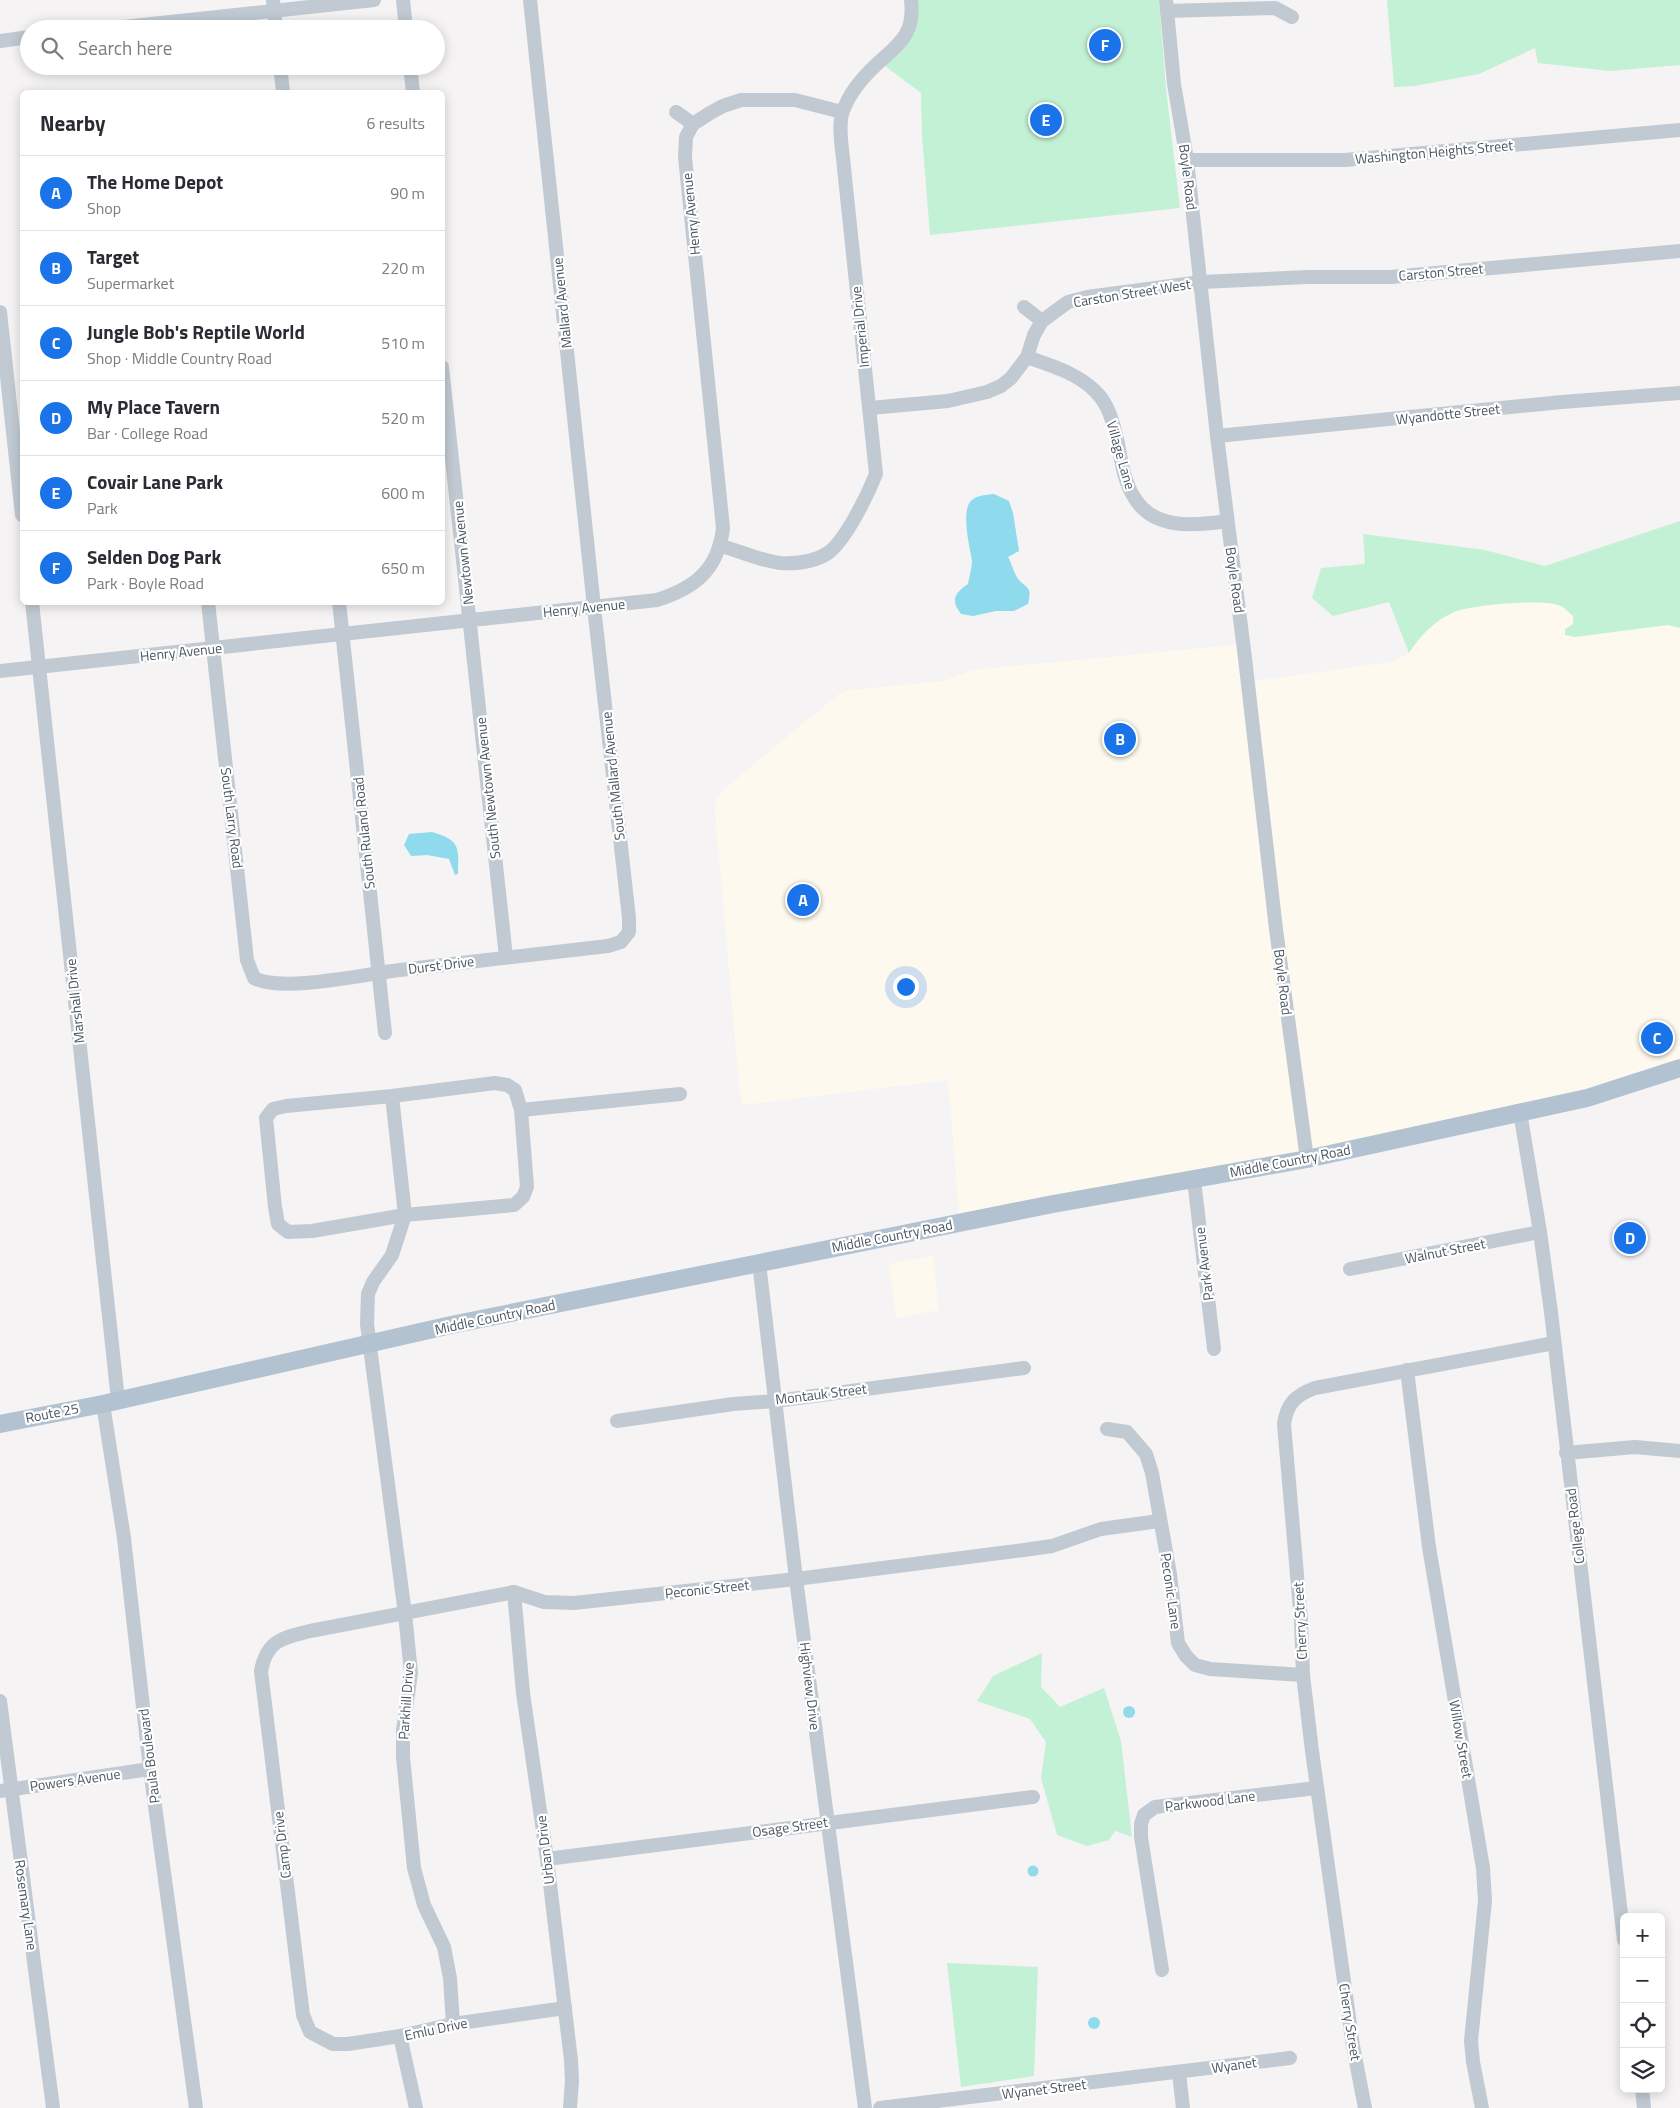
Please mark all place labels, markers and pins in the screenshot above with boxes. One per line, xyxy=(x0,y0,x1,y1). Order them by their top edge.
pin: F xyxy=(1089,26,1121,64)
pin: E xyxy=(1030,101,1062,139)
pin: B xyxy=(1104,720,1136,758)
pin: A xyxy=(787,881,819,919)
pin: C xyxy=(1641,1019,1673,1057)
pin: D xyxy=(1614,1219,1646,1257)

